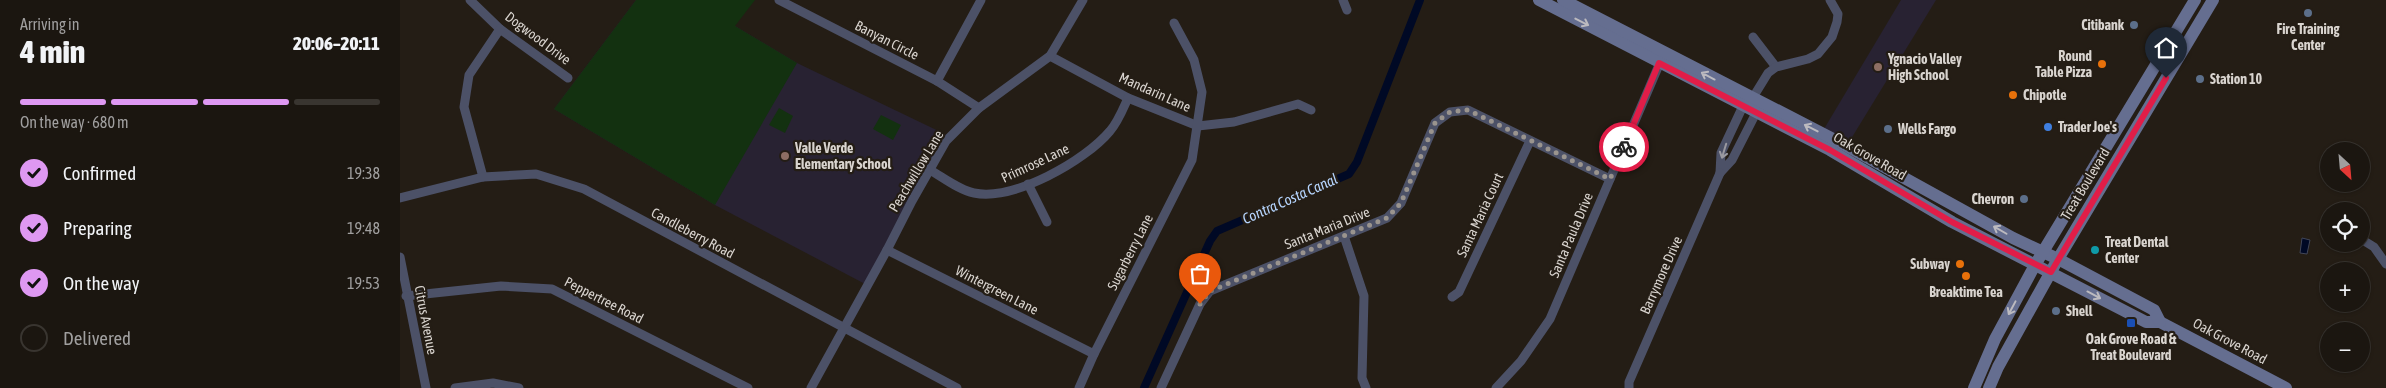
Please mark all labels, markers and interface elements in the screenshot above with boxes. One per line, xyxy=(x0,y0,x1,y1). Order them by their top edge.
marker: Fire Training Center xyxy=(2302,7,2314,19)
street label: Dogwood Drive xyxy=(502,8,574,68)
text: Arriving in xyxy=(20,15,80,33)
street label: Banyan Circle xyxy=(852,17,922,63)
place label: Citibank xyxy=(2081,17,2125,33)
one-way arrow xyxy=(1574,18,1589,27)
marker: Citibank xyxy=(2128,19,2140,31)
place label: Fire Training Center xyxy=(2277,21,2340,53)
pin xyxy=(2145,27,2187,78)
text: 20:06–20:11 xyxy=(293,32,380,54)
text: 4 min xyxy=(20,33,85,70)
icon: home xyxy=(2152,34,2180,62)
place label: Round Table Pizza xyxy=(2035,48,2092,80)
place label: Ygnacio Valley High School xyxy=(1887,51,1962,83)
marker: Round Table Pizza xyxy=(2096,58,2108,70)
marker: Ygnacio Valley High School xyxy=(1872,61,1884,73)
street label: Mandarin Lane xyxy=(1117,69,1193,115)
one-way arrow xyxy=(1701,71,1716,81)
place label: Station 10 xyxy=(2210,71,2263,87)
marker: Station 10 xyxy=(2194,73,2206,85)
place label: Chipotle xyxy=(2023,87,2066,103)
marker: Chipotle xyxy=(2007,89,2019,101)
text: On the way · 680 m xyxy=(20,113,129,131)
place label: Trader Joe's xyxy=(2058,119,2117,135)
place label: Wells Fargo xyxy=(1897,121,1957,137)
marker: Trader Joe's xyxy=(2042,121,2054,133)
courier xyxy=(1599,122,1649,172)
one-way arrow xyxy=(1803,123,1818,133)
marker: Wells Fargo xyxy=(1882,123,1894,135)
street label: Peachwillow Lane xyxy=(885,127,947,215)
street label: Oak Grove Road xyxy=(1831,129,1909,183)
icon: bike xyxy=(1610,133,1638,161)
place label: Valle Verde Elementary School xyxy=(794,140,891,172)
street label: Primrose Lane xyxy=(998,140,1072,186)
north arrow xyxy=(2320,142,2370,192)
map controls xyxy=(2320,142,2370,372)
one-way arrow xyxy=(1718,143,1728,159)
street label: Treat Boulevard xyxy=(2057,145,2113,223)
marker: Valle Verde Elementary School xyxy=(779,150,791,162)
icon: check xyxy=(20,159,48,187)
text: Confirmed xyxy=(63,162,136,184)
text: 19:38 xyxy=(347,164,380,182)
water label: Contra Costa Canal xyxy=(1239,170,1340,227)
street label: Santa Maria Court xyxy=(1454,170,1506,260)
street label: Santa Paula Drive xyxy=(1546,190,1596,280)
place label: Chevron xyxy=(1971,191,2014,207)
marker: Chevron xyxy=(2018,193,2030,205)
button: locate xyxy=(2320,202,2370,252)
street label: Candleberry Road xyxy=(649,204,737,262)
street label: Santa Maria Drive xyxy=(1282,204,1372,252)
street label: Sugarberry Lane xyxy=(1104,211,1156,293)
icon: check xyxy=(20,214,48,242)
text: Preparing xyxy=(63,217,132,239)
text: 19:48 xyxy=(347,219,380,237)
one-way arrow xyxy=(1993,225,2007,235)
street label: Barrymore Drive xyxy=(1637,234,1685,316)
place label: Treat Dental Center xyxy=(2105,234,2169,266)
marker: Treat Dental Center xyxy=(2089,244,2101,256)
pin xyxy=(1179,253,1221,304)
place label: Subway xyxy=(1910,256,1950,272)
marker: Subway xyxy=(1954,258,1966,270)
icon: bag xyxy=(1186,260,1214,288)
street label: Wintergreen Lane xyxy=(953,262,1041,318)
button: + xyxy=(2320,262,2370,312)
icon: check xyxy=(20,269,48,297)
marker: Breaktime Tea xyxy=(1960,270,1972,282)
text: On the way xyxy=(63,272,140,294)
street label: Peppertree Road xyxy=(562,273,646,327)
text: 19:53 xyxy=(347,274,380,292)
street label: Citrus Avenue xyxy=(411,284,441,356)
place label: Breaktime Tea xyxy=(1929,284,2003,300)
one-way arrow xyxy=(2086,291,2101,300)
one-way arrow xyxy=(2007,300,2016,315)
place label: Shell xyxy=(2066,303,2093,319)
marker: Shell xyxy=(2050,305,2062,317)
street label: Oak Grove Road xyxy=(2190,315,2270,367)
marker: Oak Grove Road & Treat Boulevard xyxy=(2125,317,2137,329)
button: − xyxy=(2320,322,2370,372)
text: Delivered xyxy=(63,327,131,349)
place label: Oak Grove Road & Treat Boulevard xyxy=(2086,331,2177,363)

